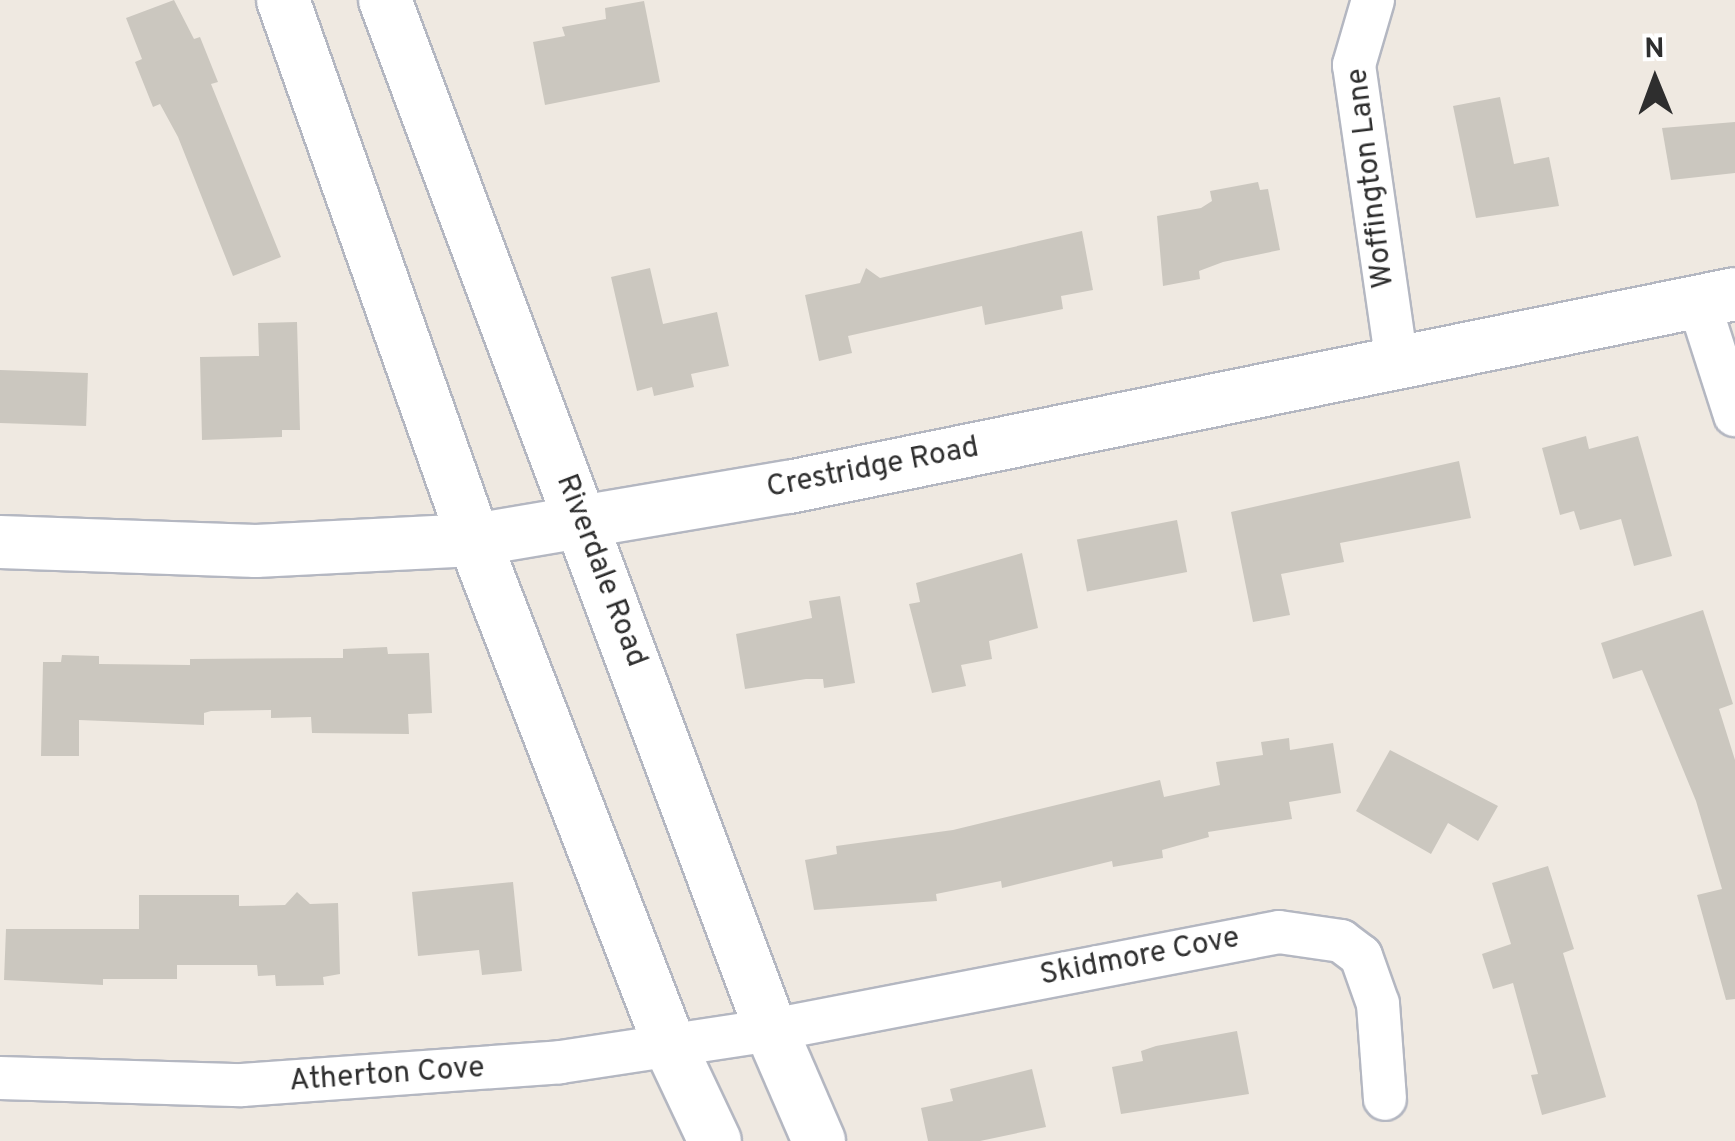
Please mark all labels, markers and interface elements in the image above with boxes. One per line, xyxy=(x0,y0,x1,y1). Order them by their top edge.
north arrow xyxy=(1605,30,1705,130)
text: N xyxy=(1644,32,1665,68)
street label: Woffington Lane xyxy=(1341,66,1403,290)
street label: Crestridge Road xyxy=(764,431,982,507)
street label: Riverdale Road xyxy=(547,470,653,672)
street label: Skidmore Cove xyxy=(1037,921,1243,995)
street label: Atherton Cove xyxy=(288,1051,486,1101)

